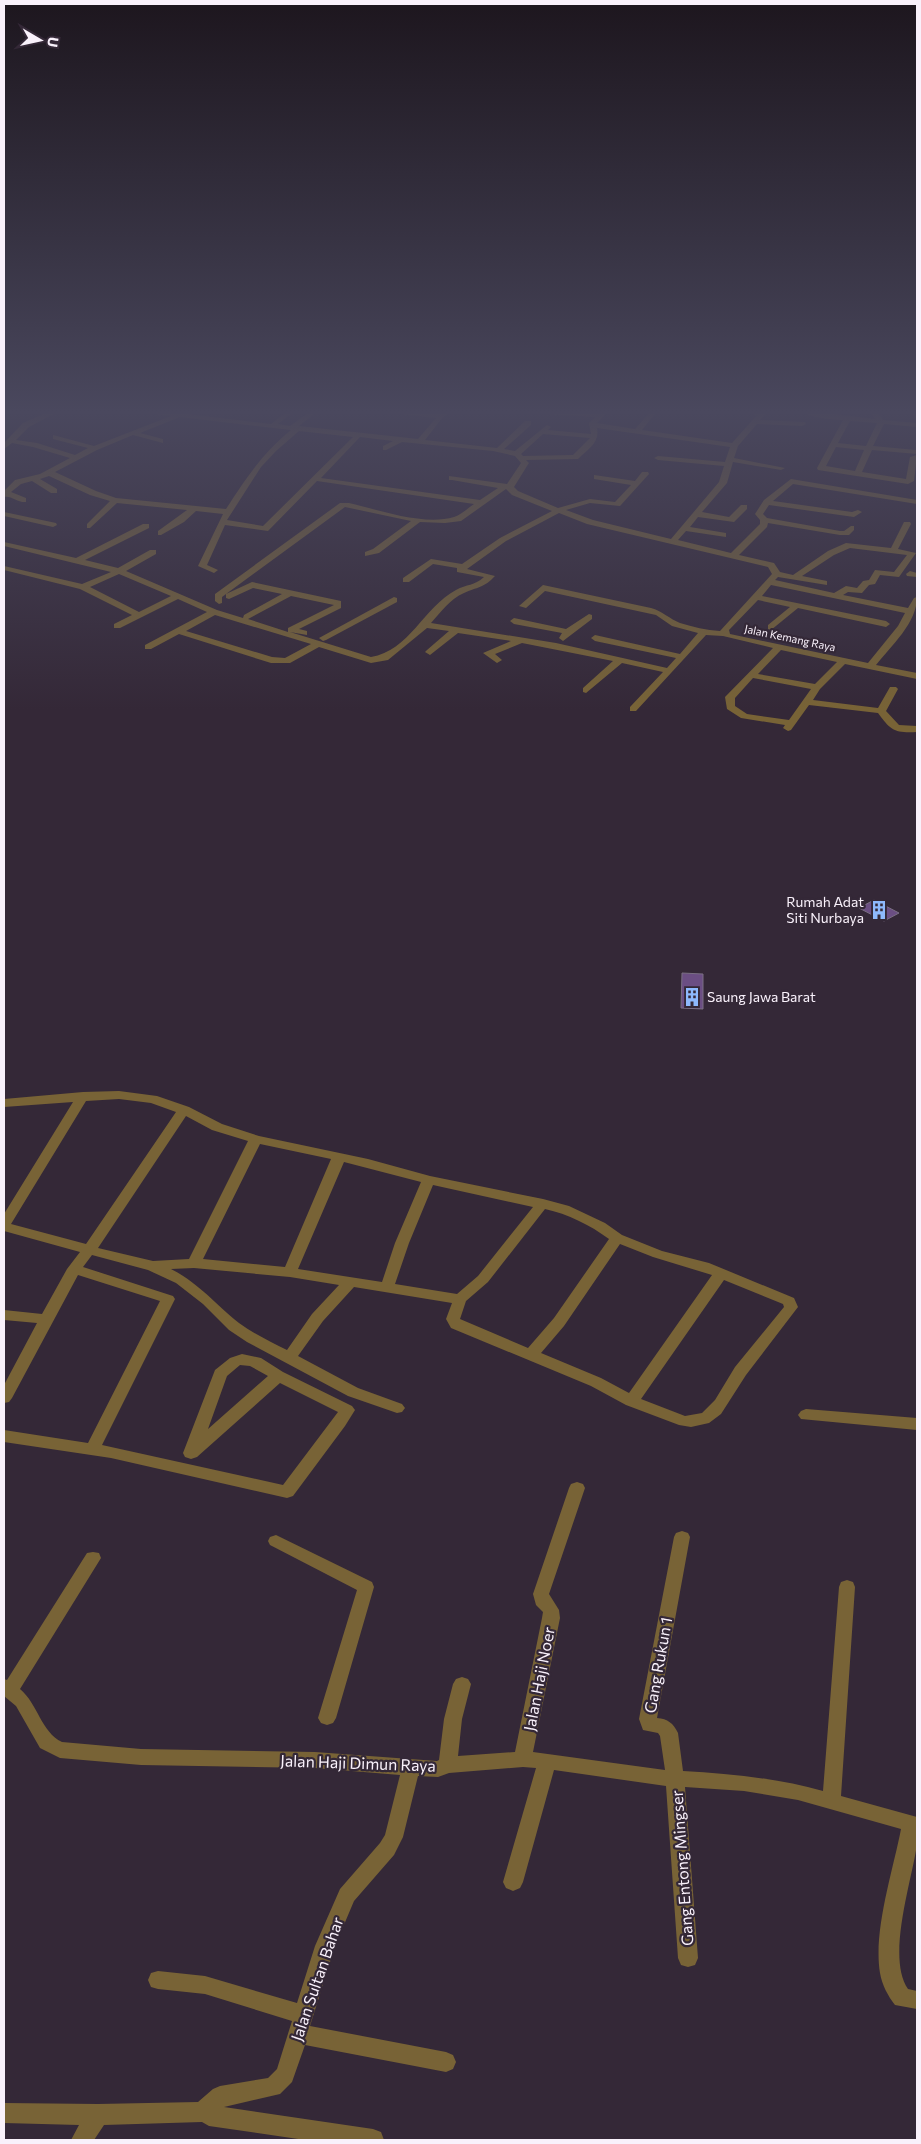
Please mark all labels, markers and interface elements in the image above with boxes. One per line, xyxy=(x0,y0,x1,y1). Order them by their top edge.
north arrow xyxy=(15,15,65,65)
text: U xyxy=(44,36,63,48)
street label: Jalan Kemang Raya xyxy=(743,622,837,654)
place label: Rumah Adat Siti Nurbaya xyxy=(786,893,864,926)
building icon: Rumah Adat Siti Nurbaya xyxy=(868,899,890,921)
building icon: Saung Jawa Barat xyxy=(681,986,703,1008)
place label: Saung Jawa Barat xyxy=(707,988,816,1005)
street label: Gang Rukun 1 xyxy=(640,1615,675,1714)
street label: Jalan Haji Noer xyxy=(519,1625,558,1733)
street label: Jalan Haji Dimun Raya xyxy=(280,1750,436,1775)
street label: Gang Entong Mingser xyxy=(667,1789,696,1946)
street label: Jalan Sultan Bahar xyxy=(286,1914,347,2043)

